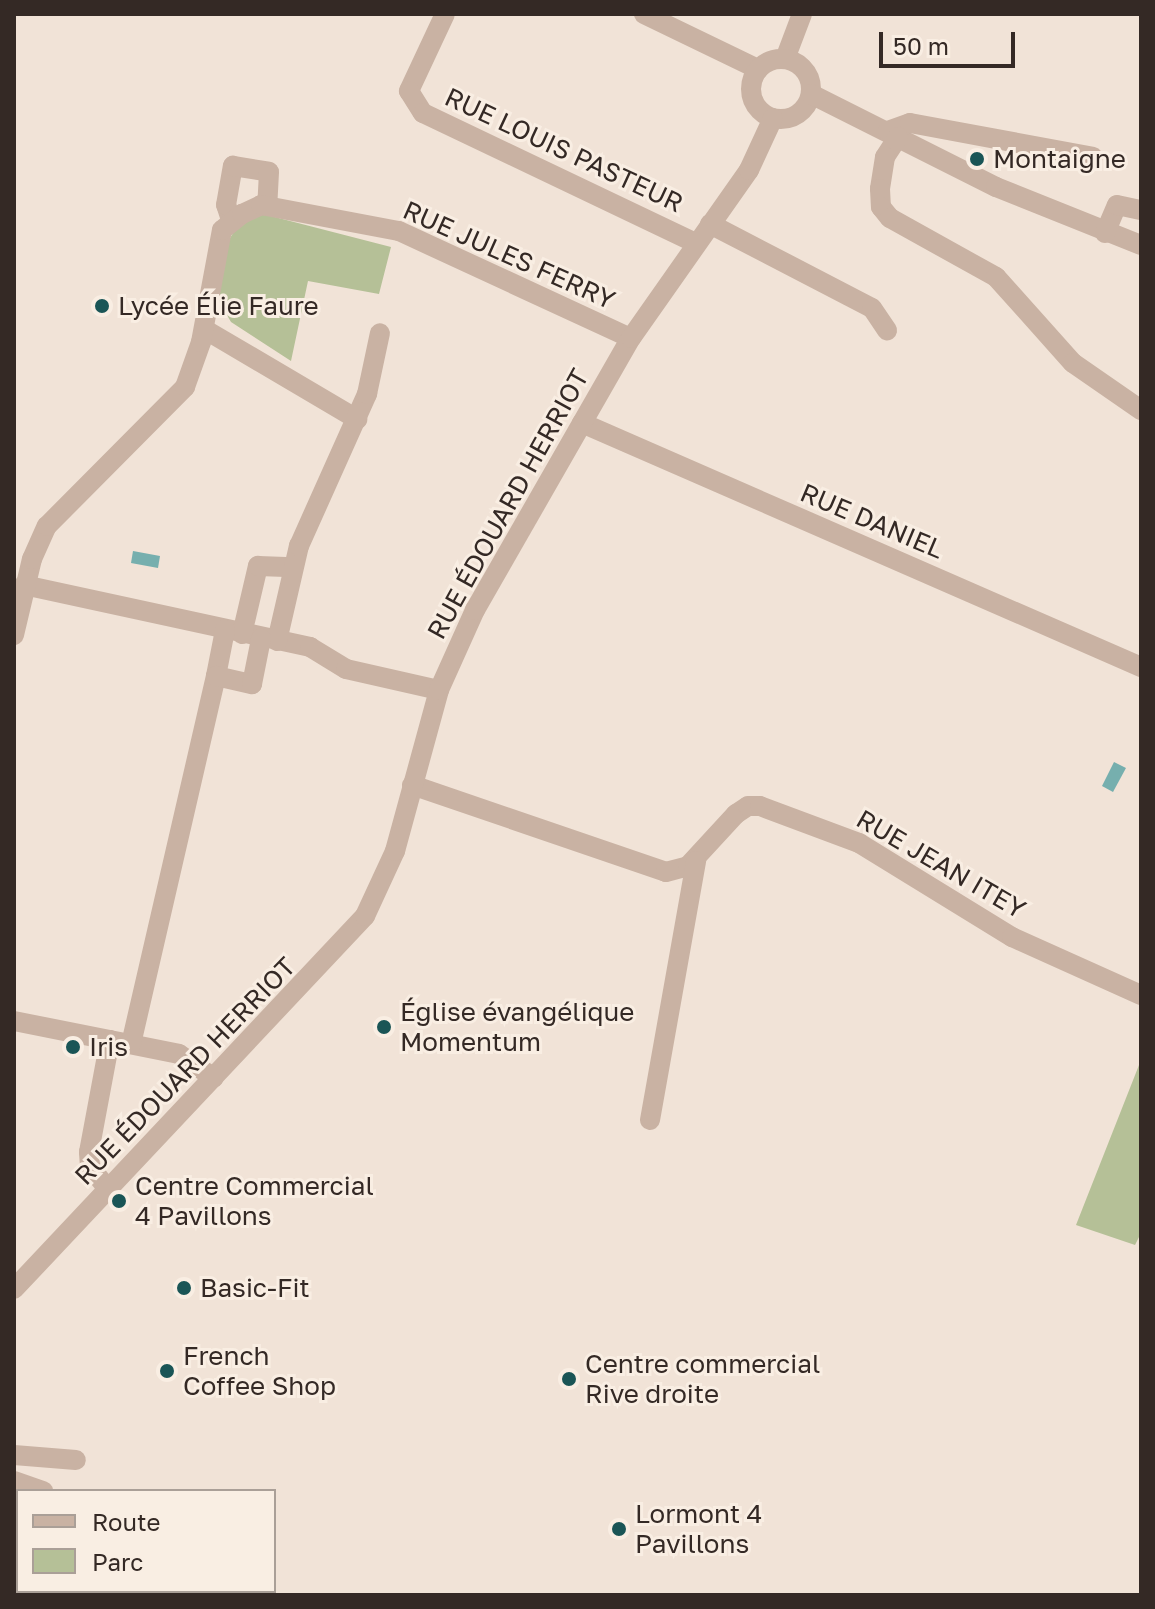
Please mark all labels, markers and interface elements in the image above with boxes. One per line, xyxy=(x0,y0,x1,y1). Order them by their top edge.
scale bar xyxy=(883,16,1019,66)
text: 50 m xyxy=(893,31,949,60)
street label: RUE LOUIS PASTEUR xyxy=(440,81,688,219)
place label: Montaigne xyxy=(993,143,1126,175)
marker: Montaigne xyxy=(968,150,986,168)
street label: RUE JULES FERRY xyxy=(398,194,620,316)
place label: Lycée Élie Faure xyxy=(118,290,319,322)
marker: Lycée Élie Faure xyxy=(93,297,111,315)
street label: RUE ÉDOUARD HERRIOT xyxy=(421,363,595,645)
street label: RUE DANIEL xyxy=(796,477,948,565)
street label: RUE JEAN ITEY xyxy=(851,803,1031,925)
street label: RUE ÉDOUARD HERRIOT xyxy=(68,951,302,1191)
place label: Église évangélique Momentum xyxy=(400,996,634,1058)
marker: Église évangélique Momentum xyxy=(375,1018,393,1036)
place label: Iris xyxy=(89,1031,128,1063)
marker: Iris xyxy=(64,1038,82,1056)
place label: Centre Commercial 4 Pavillons xyxy=(135,1170,374,1232)
marker: Centre Commercial 4 Pavillons xyxy=(110,1192,128,1210)
place label: Basic-Fit xyxy=(200,1272,310,1304)
marker: Basic-Fit xyxy=(175,1279,193,1297)
place label: French Coffee Shop xyxy=(183,1340,336,1402)
place label: Centre commercial Rive droite xyxy=(585,1348,820,1410)
marker: French Coffee Shop xyxy=(158,1362,176,1380)
marker: Centre commercial Rive droite xyxy=(560,1370,578,1388)
legend xyxy=(16,1489,276,1593)
place label: Lormont 4 Pavillons xyxy=(635,1498,762,1560)
text: Route xyxy=(92,1507,161,1536)
marker: Lormont 4 Pavillons xyxy=(610,1520,628,1538)
text: Parc xyxy=(92,1547,143,1576)

